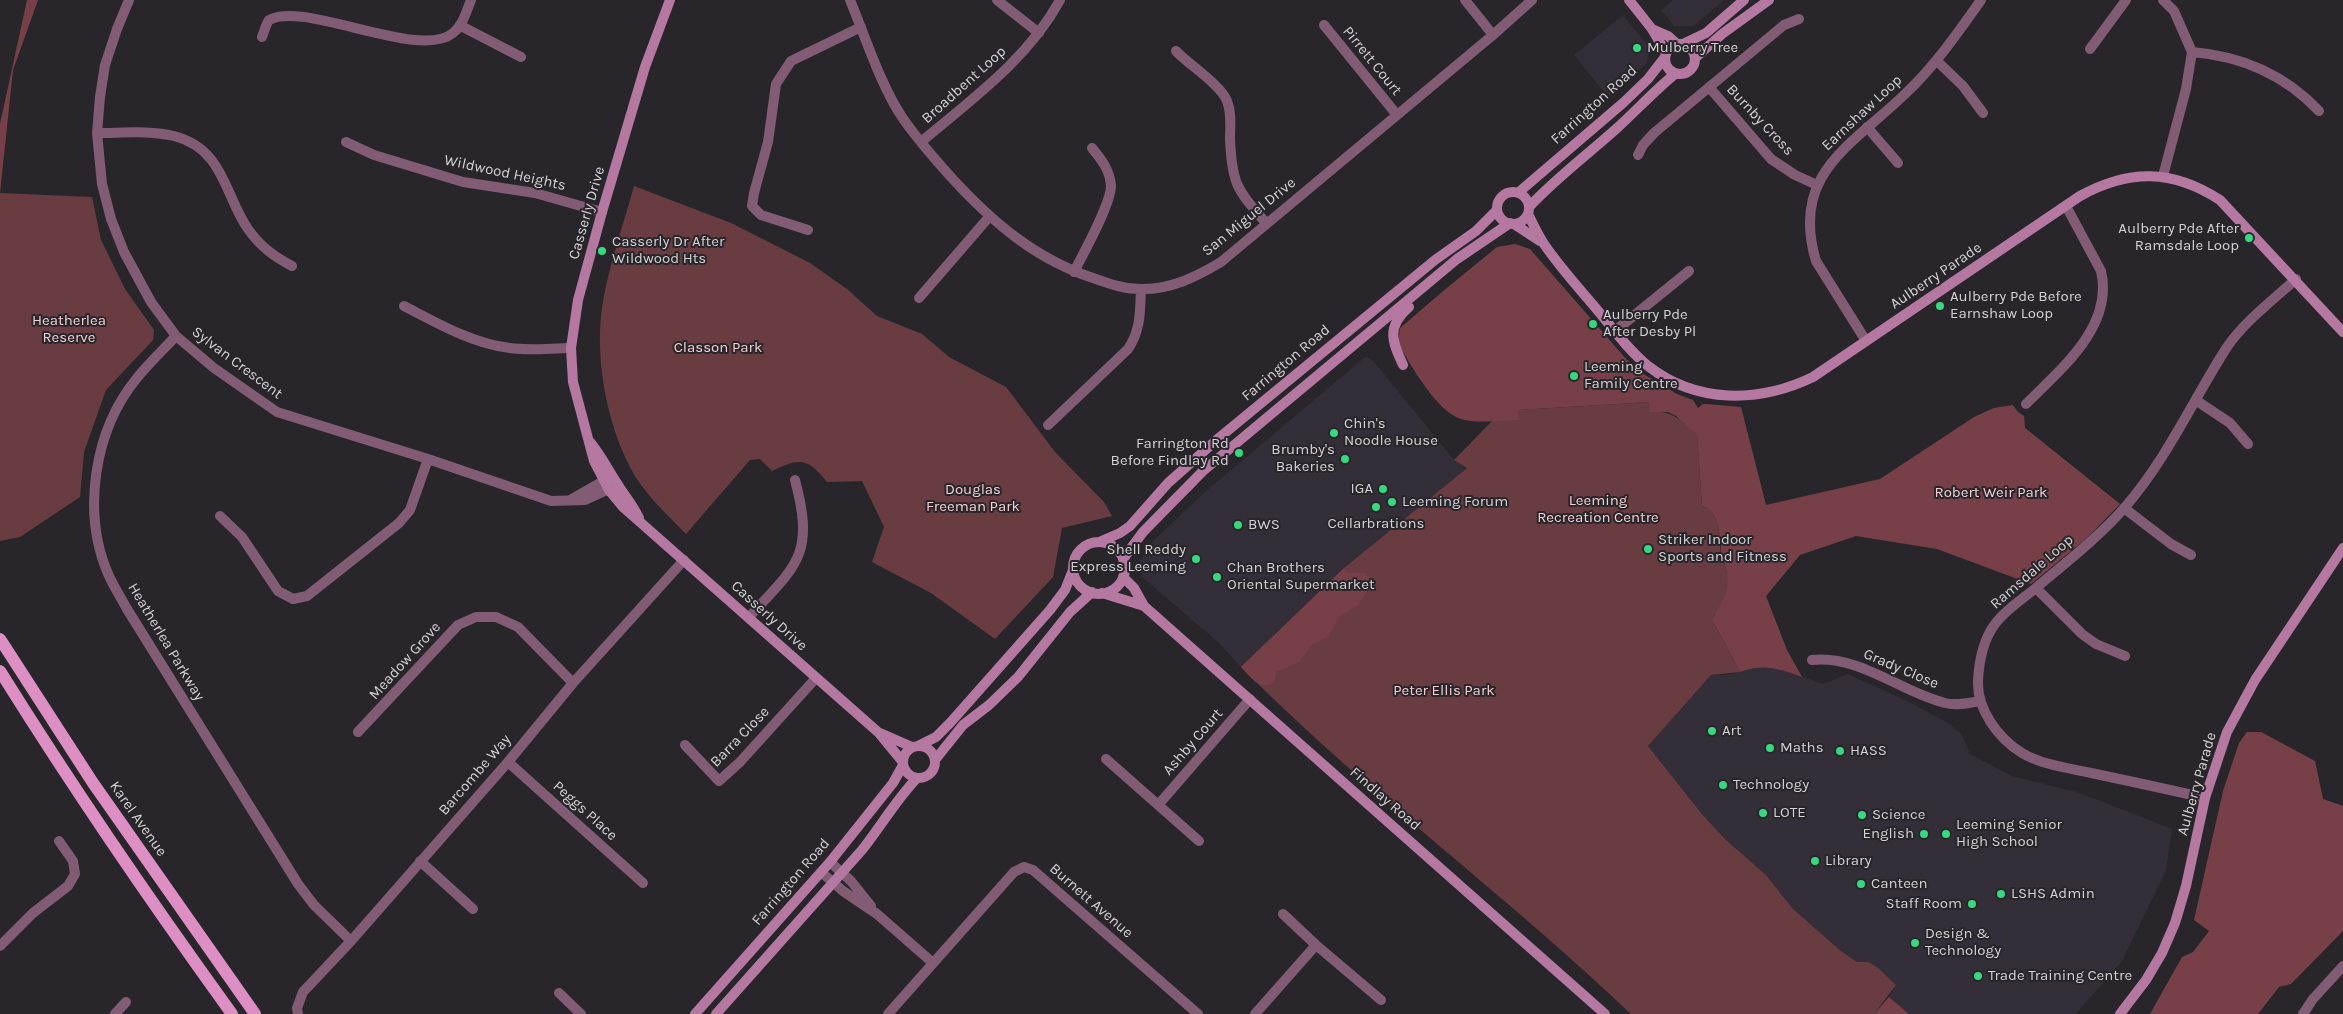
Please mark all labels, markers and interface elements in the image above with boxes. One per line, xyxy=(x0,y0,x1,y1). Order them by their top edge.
street label: Pirrett Court xyxy=(1339,23,1405,99)
place label: Mulberry Tree xyxy=(1647,39,1738,57)
street label: Broadbent Loop xyxy=(918,42,1010,128)
marker: Mulberry Tree xyxy=(1631,42,1643,54)
street label: Farrington Road xyxy=(1547,62,1641,148)
street label: Earnshaw Loop xyxy=(1818,71,1906,155)
street label: Burnby Cross xyxy=(1722,81,1798,159)
street label: Wildwood Heights xyxy=(443,151,567,195)
street label: Casserly Drive xyxy=(565,164,609,262)
street label: San Miguel Drive xyxy=(1199,174,1299,260)
place label: Aulberry Pde After Ramsdale Loop xyxy=(2118,220,2239,255)
marker: Aulberry Pde After Ramsdale Loop xyxy=(2243,232,2255,244)
place label: Casserly Dr After Wildwood Hts xyxy=(612,233,724,268)
street label: Aulberry Parade xyxy=(1887,239,1985,313)
marker: Casserly Dr After Wildwood Hts xyxy=(596,245,608,257)
place label: Aulberry Pde Before Earnshaw Loop xyxy=(1950,288,2082,323)
marker: Aulberry Pde Before Earnshaw Loop xyxy=(1934,300,1946,312)
place label: Aulberry Pde After Desby Pl xyxy=(1603,306,1696,341)
park label: Heatherlea Reserve xyxy=(32,312,106,347)
marker: Aulberry Pde After Desby Pl xyxy=(1587,318,1599,330)
street label: Farrington Road xyxy=(1238,321,1334,405)
street label: Sylvan Crescent xyxy=(188,323,286,403)
park label: Classon Park xyxy=(674,339,762,357)
place label: Leeming Family Centre xyxy=(1584,358,1678,393)
marker: Leeming Family Centre xyxy=(1568,370,1580,382)
place label: Chin's Noodle House xyxy=(1344,415,1438,450)
marker: Chin's Noodle House xyxy=(1328,427,1340,439)
place label: Farrington Rd Before Findlay Rd xyxy=(1111,435,1229,470)
place label: Brumby's Bakeries xyxy=(1271,441,1335,476)
marker: Farrington Rd Before Findlay Rd xyxy=(1233,447,1245,459)
marker: Brumby's Bakeries xyxy=(1339,453,1351,465)
place label: IGA xyxy=(1351,480,1373,498)
park label: Douglas Freeman Park xyxy=(926,481,1020,516)
marker: IGA xyxy=(1377,483,1389,495)
park label: Robert Weir Park xyxy=(1934,484,2048,502)
park label: Leeming Recreation Centre xyxy=(1537,492,1659,527)
place label: Leeming Forum xyxy=(1402,493,1508,511)
marker: Leeming Forum xyxy=(1386,496,1398,508)
marker: Cellarbrations xyxy=(1370,501,1382,513)
place label: Cellarbrations xyxy=(1328,515,1424,533)
place label: BWS xyxy=(1248,516,1280,534)
marker: BWS xyxy=(1232,519,1244,531)
place label: Striker Indoor Sports and Fitness xyxy=(1658,531,1787,566)
street label: Ramsdale Loop xyxy=(1987,531,2077,613)
place label: Shell Reddy Express Leeming xyxy=(1070,541,1186,576)
marker: Striker Indoor Sports and Fitness xyxy=(1642,543,1654,555)
marker: Shell Reddy Express Leeming xyxy=(1190,553,1202,565)
place label: Chan Brothers Oriental Supermarket xyxy=(1227,559,1375,594)
marker: Chan Brothers Oriental Supermarket xyxy=(1211,571,1223,583)
street label: Casserly Drive xyxy=(727,577,811,655)
street label: Heatherlea Parkway xyxy=(124,580,208,704)
street label: Meadow Grove xyxy=(365,618,445,704)
street label: Grady Close xyxy=(1861,645,1941,693)
park label: Peter Ellis Park xyxy=(1393,682,1495,700)
street label: Barra Close xyxy=(707,703,773,771)
street label: Ashby Court xyxy=(1159,705,1227,779)
place label: Art xyxy=(1722,722,1742,740)
marker: Art xyxy=(1706,725,1718,737)
street label: Aulberry Parade xyxy=(2174,730,2220,838)
street label: Barcombe Way xyxy=(435,731,515,819)
place label: Maths xyxy=(1780,739,1824,757)
marker: Maths xyxy=(1764,742,1776,754)
place label: HASS xyxy=(1850,742,1887,760)
marker: HASS xyxy=(1834,745,1846,757)
street label: Findlay Road xyxy=(1346,763,1424,835)
place label: Technology xyxy=(1733,776,1809,794)
street label: Peggs Place xyxy=(549,777,621,845)
street label: Karel Avenue xyxy=(105,778,171,860)
marker: Technology xyxy=(1717,779,1729,791)
place label: LOTE xyxy=(1773,804,1806,822)
place label: Science xyxy=(1872,806,1925,824)
marker: LOTE xyxy=(1757,807,1769,819)
marker: Science xyxy=(1856,809,1868,821)
place label: Leeming Senior High School xyxy=(1956,816,2062,851)
place label: English xyxy=(1862,825,1914,843)
marker: English xyxy=(1918,828,1930,840)
marker: Leeming Senior High School xyxy=(1940,828,1952,840)
street label: Farrington Road xyxy=(748,835,834,929)
place label: Library xyxy=(1825,852,1871,870)
marker: Library xyxy=(1809,855,1821,867)
street label: Burnett Avenue xyxy=(1046,860,1136,942)
place label: Canteen xyxy=(1871,875,1928,893)
marker: Canteen xyxy=(1855,878,1867,890)
place label: LSHS Admin xyxy=(2011,885,2095,903)
marker: LSHS Admin xyxy=(1995,888,2007,900)
place label: Staff Room xyxy=(1886,895,1962,913)
marker: Staff Room xyxy=(1966,898,1978,910)
place label: Design & Technology xyxy=(1925,925,2001,960)
marker: Design & Technology xyxy=(1909,937,1921,949)
place label: Trade Training Centre xyxy=(1988,967,2132,985)
marker: Trade Training Centre xyxy=(1972,970,1984,982)

